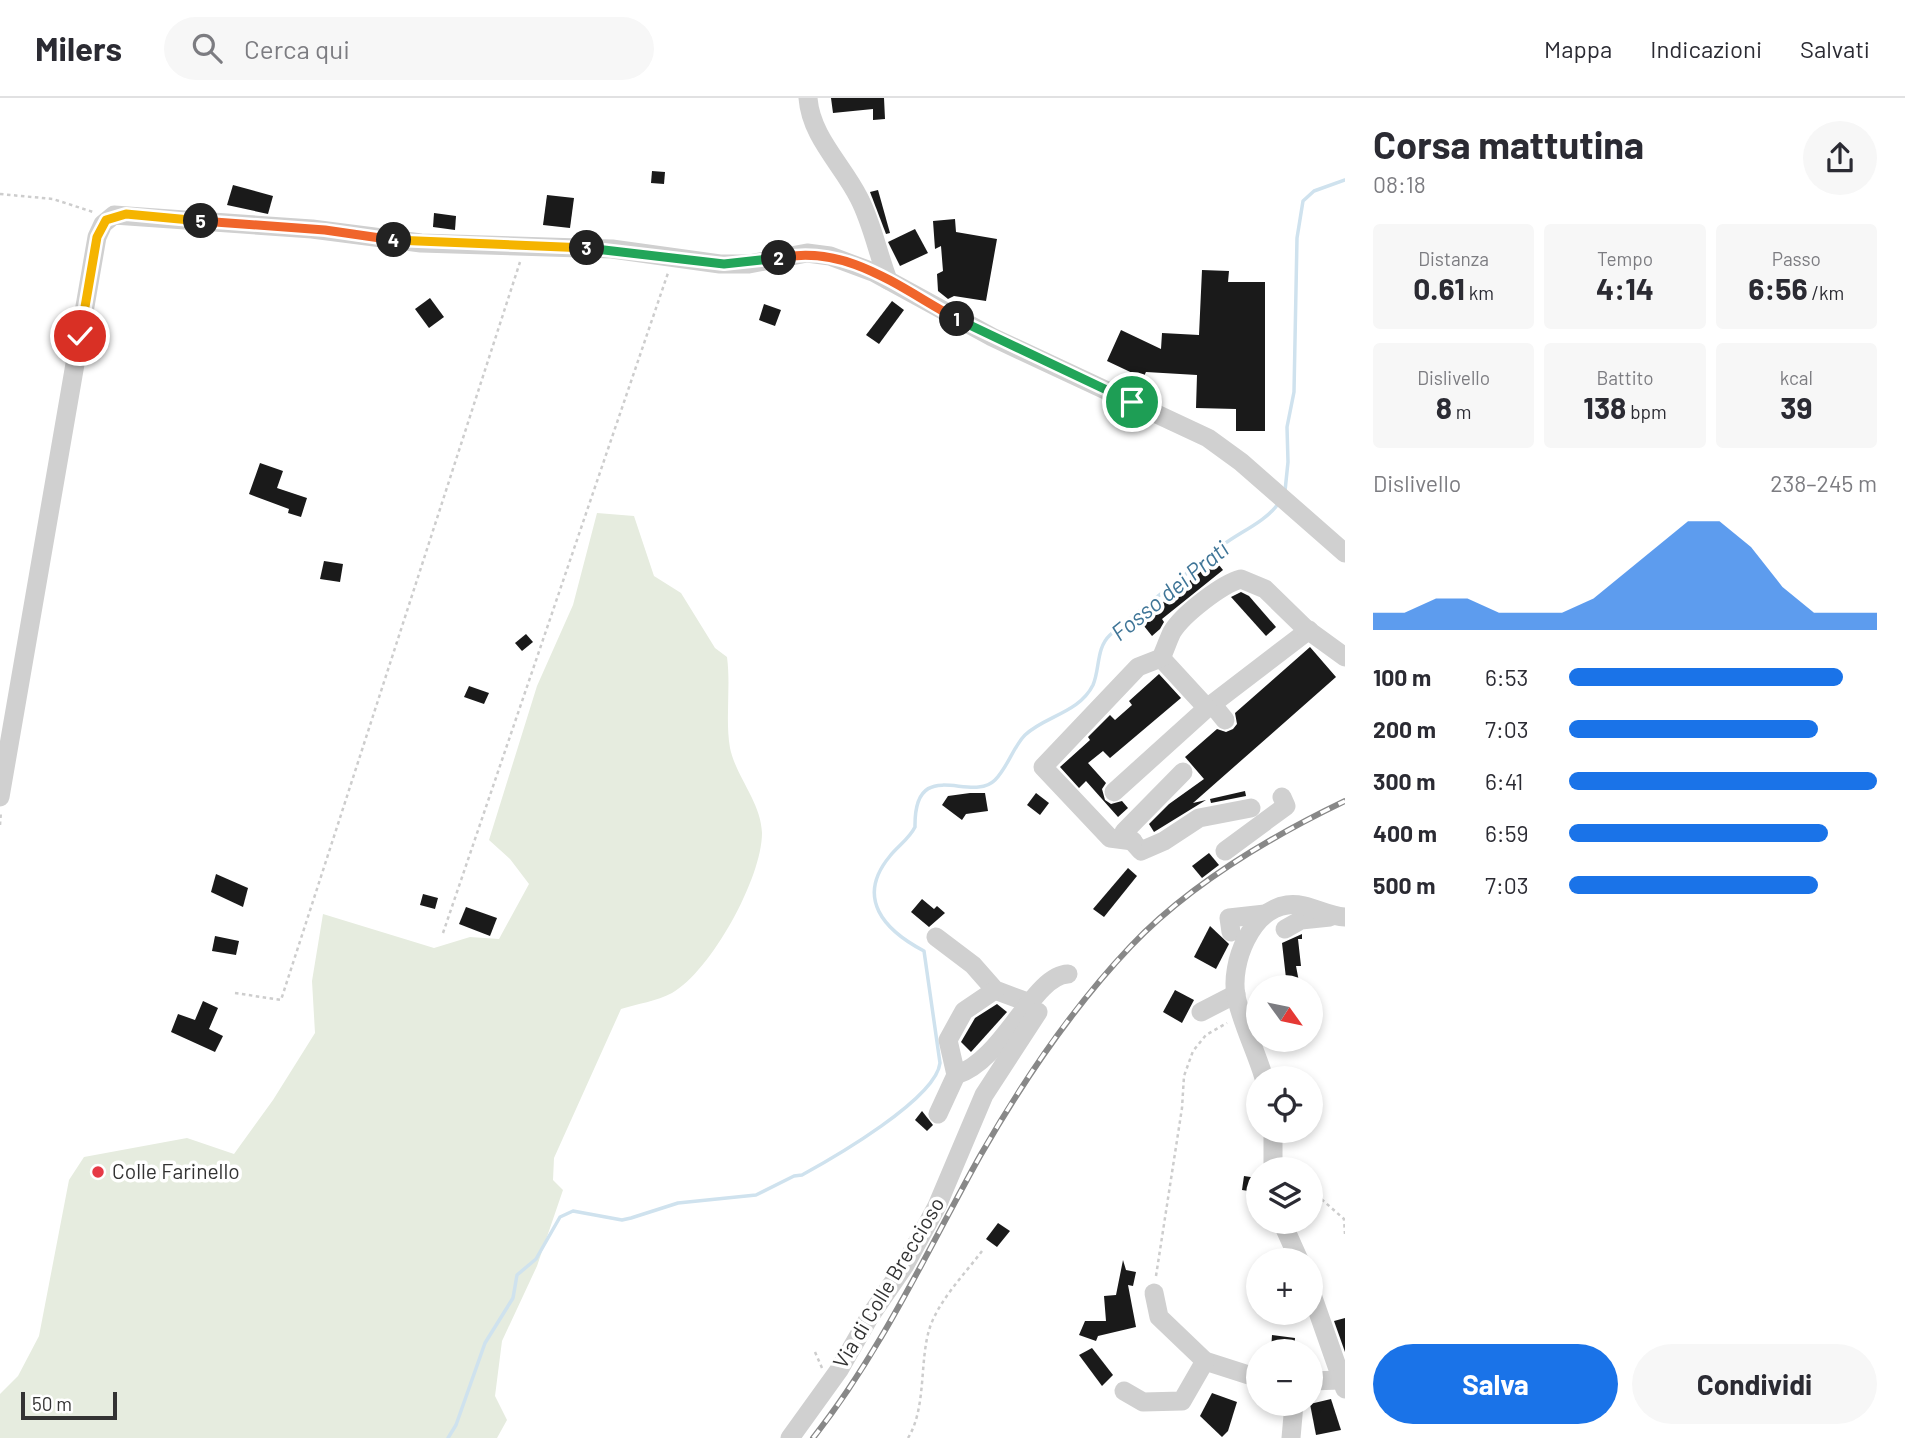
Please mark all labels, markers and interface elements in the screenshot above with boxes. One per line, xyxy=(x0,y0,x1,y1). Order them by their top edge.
search box xyxy=(164,17,654,80)
text: Milers xyxy=(35,28,122,68)
icon: search xyxy=(188,29,226,67)
text: Cerca qui xyxy=(244,33,350,64)
text: Mappa xyxy=(1544,34,1612,63)
text: Indicazioni xyxy=(1650,34,1762,63)
text: Salvati xyxy=(1800,34,1870,63)
text: Corsa mattutina xyxy=(1373,121,1644,167)
button: share xyxy=(1803,121,1877,195)
text: 08:18 xyxy=(1373,170,1426,198)
pin: 5 xyxy=(184,204,218,238)
text: 5 xyxy=(195,209,206,232)
pin: 4 xyxy=(376,222,412,258)
text: 4 xyxy=(388,228,399,251)
pin: 3 xyxy=(570,230,604,266)
text: 3 xyxy=(581,236,592,259)
pin: 2 xyxy=(762,240,796,276)
text: 2 xyxy=(773,246,784,269)
text: Distanza xyxy=(1418,247,1489,270)
text: Tempo xyxy=(1597,247,1653,270)
text: Passo xyxy=(1772,247,1821,270)
text: 0.61 xyxy=(1413,270,1465,306)
text: 4:14 xyxy=(1596,270,1654,306)
text: 6:56 xyxy=(1748,270,1808,306)
text: km xyxy=(1465,281,1494,304)
text: /km xyxy=(1808,281,1844,304)
pin: 1 xyxy=(940,302,974,336)
pin xyxy=(50,306,110,366)
text: 1 xyxy=(953,307,960,330)
icon: check xyxy=(61,317,99,355)
text: Dislivello xyxy=(1417,366,1490,389)
text: Battito xyxy=(1596,366,1654,389)
text: kcal xyxy=(1780,366,1813,389)
pin xyxy=(1102,372,1162,432)
icon: arrive xyxy=(1113,383,1151,421)
text: 8 xyxy=(1436,389,1452,425)
text: 138 xyxy=(1583,389,1626,425)
text: 39 xyxy=(1780,389,1812,425)
text: m xyxy=(1452,400,1472,423)
text: bpm xyxy=(1626,400,1667,423)
text: Dislivello xyxy=(1373,469,1461,497)
text: 238–245 m xyxy=(1770,469,1877,497)
water label: Fosso dei Prati xyxy=(1105,534,1234,646)
text: 100 m xyxy=(1373,663,1431,691)
text: 6:53 xyxy=(1485,663,1528,691)
text: 200 m xyxy=(1373,715,1436,743)
text: 7:03 xyxy=(1485,715,1529,743)
text: 300 m xyxy=(1373,767,1435,795)
text: 6:41 xyxy=(1485,767,1523,795)
text: 400 m xyxy=(1373,819,1437,847)
text: 6:59 xyxy=(1485,819,1528,847)
text: 500 m xyxy=(1373,871,1435,899)
text: 7:03 xyxy=(1485,871,1529,899)
north arrow xyxy=(1246,975,1323,1052)
map controls xyxy=(1246,975,1323,1416)
button: locate xyxy=(1246,1066,1323,1143)
button: layers xyxy=(1246,1157,1323,1234)
place label: Colle Farinello xyxy=(112,1158,240,1183)
marker: Colle Farinello xyxy=(90,1164,106,1180)
street label: Via di Colle Breccioso xyxy=(827,1192,949,1372)
button: + xyxy=(1246,1248,1323,1325)
button: − xyxy=(1246,1339,1323,1416)
button: Salva xyxy=(1373,1344,1618,1424)
button: Condividi xyxy=(1632,1344,1877,1424)
scale bar xyxy=(21,1389,117,1421)
text: 50 m xyxy=(32,1392,72,1415)

